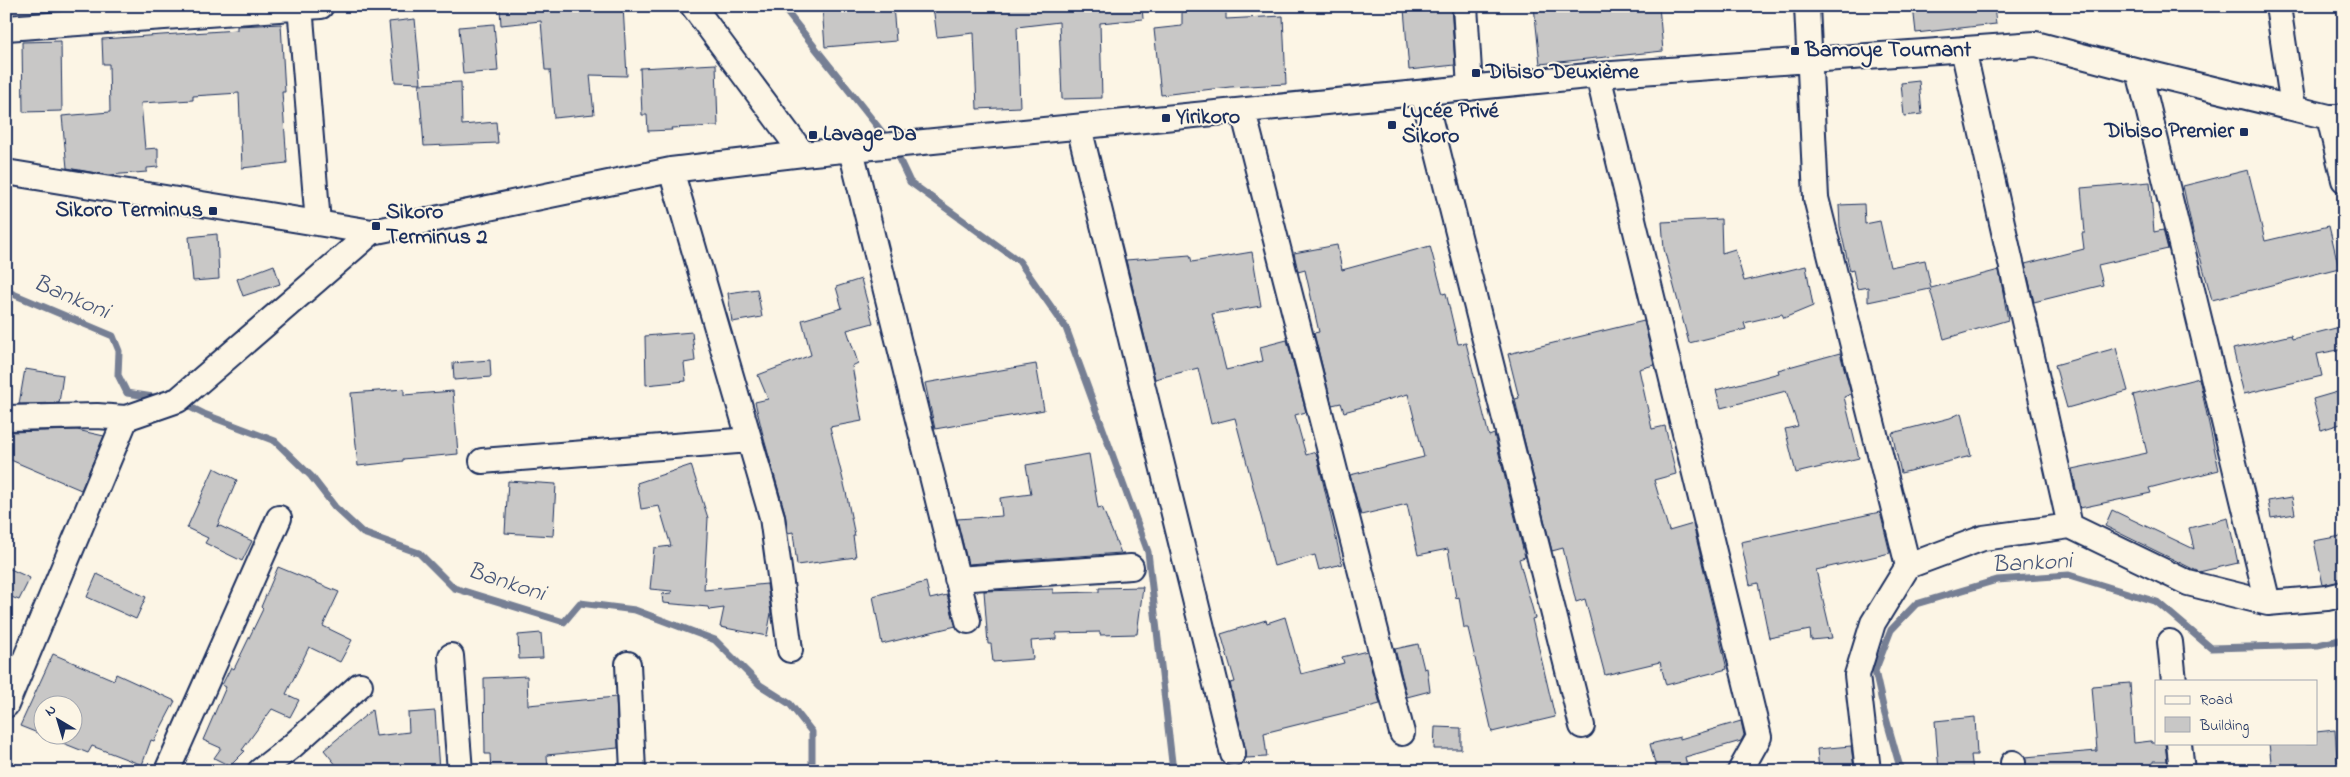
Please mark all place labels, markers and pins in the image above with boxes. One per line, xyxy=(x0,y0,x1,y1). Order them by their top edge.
place label: Bamoye Tournant xyxy=(1804,35,1972,68)
marker: Bamoye Tournant xyxy=(1789,45,1801,57)
place label: Dibiso Deuxième xyxy=(1485,57,1640,89)
marker: Dibiso Deuxième xyxy=(1470,67,1482,79)
place label: Lycée Privé Sikoro xyxy=(1402,96,1500,153)
place label: Yirikoro xyxy=(1175,102,1240,134)
marker: Yirikoro xyxy=(1160,112,1172,124)
place label: Dibiso Premier xyxy=(2103,116,2235,148)
place label: Lavage Da xyxy=(823,119,917,152)
marker: Lycée Privé Sikoro xyxy=(1386,119,1398,131)
marker: Dibiso Premier xyxy=(2238,126,2250,138)
marker: Lavage Da xyxy=(807,129,819,141)
place label: Sikoro Terminus xyxy=(55,195,203,227)
place label: Sikoro Terminus 2 xyxy=(386,197,487,254)
marker: Sikoro Terminus xyxy=(207,205,219,217)
marker: Sikoro Terminus 2 xyxy=(370,220,382,232)

